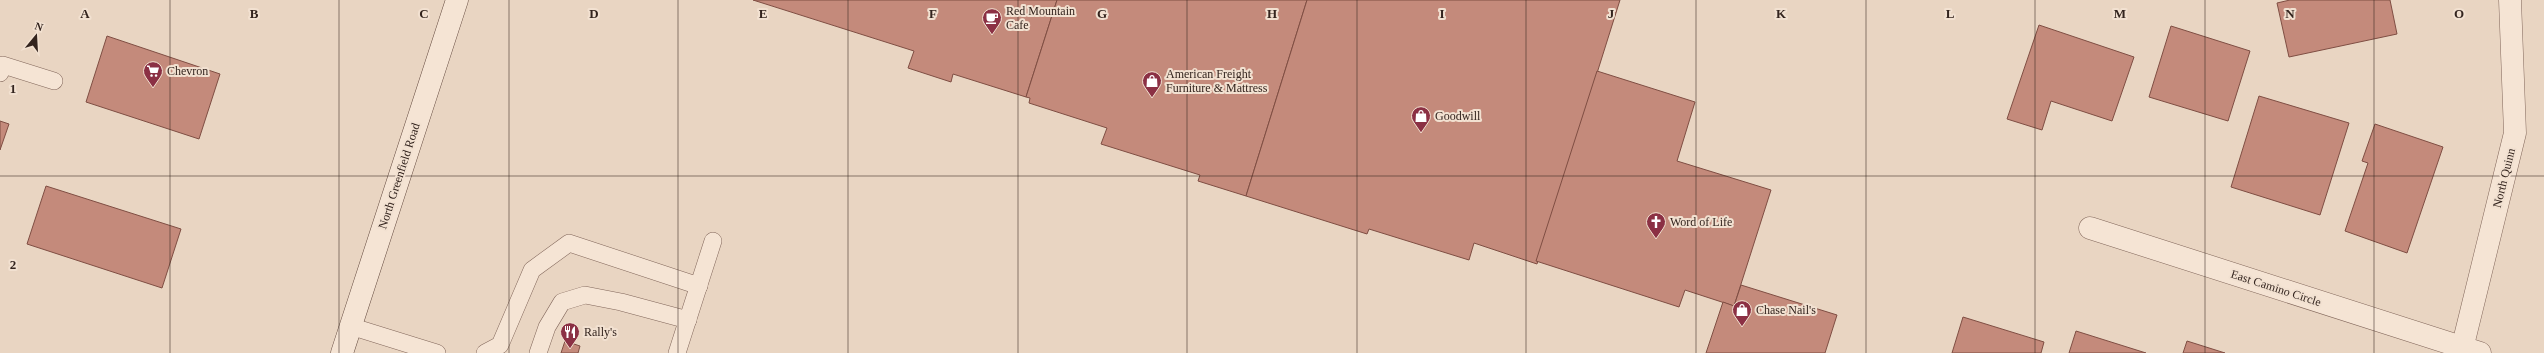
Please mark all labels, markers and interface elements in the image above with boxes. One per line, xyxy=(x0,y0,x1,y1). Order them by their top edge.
place label: Red Mountain Cafe xyxy=(1006,4,1075,32)
text: A xyxy=(80,6,90,21)
text: B xyxy=(250,6,259,21)
text: C xyxy=(419,6,429,21)
text: D xyxy=(589,6,599,21)
text: E xyxy=(759,6,767,21)
text: F xyxy=(929,6,937,21)
text: G xyxy=(1097,6,1107,21)
text: H xyxy=(1267,6,1277,21)
text: I xyxy=(1439,6,1445,21)
text: J xyxy=(1608,6,1615,21)
text: K xyxy=(1776,6,1787,21)
text: L xyxy=(1946,6,1955,21)
text: M xyxy=(2114,6,2126,21)
text: N xyxy=(2285,6,2295,21)
text: O xyxy=(2454,6,2464,21)
cafe icon: Red Mountain Cafe xyxy=(981,7,1003,35)
north arrow xyxy=(16,16,56,56)
text: N xyxy=(33,20,45,33)
supermarket icon: Chevron xyxy=(142,60,164,88)
place label: Chevron xyxy=(167,64,208,78)
place label: American Freight Furniture & Mattress xyxy=(1166,67,1268,95)
shop icon: American Freight Furniture & Mattress xyxy=(1141,70,1163,98)
text: 1 xyxy=(10,81,16,96)
shop icon: Goodwill xyxy=(1410,105,1432,133)
place label: Goodwill xyxy=(1435,109,1481,123)
street label: North Greenfield Road xyxy=(375,121,423,231)
street label: North Quinn xyxy=(2490,147,2518,209)
church icon: Word of Life xyxy=(1645,211,1667,239)
place label: Word of Life xyxy=(1670,215,1732,229)
text: 2 xyxy=(10,257,16,272)
street label: East Camino Circle xyxy=(2229,267,2323,309)
shop icon: Chase Nail's xyxy=(1731,299,1753,327)
place label: Chase Nail's xyxy=(1756,303,1816,317)
restaurant icon: Rally's xyxy=(559,321,581,349)
place label: Rally's xyxy=(584,325,617,339)

